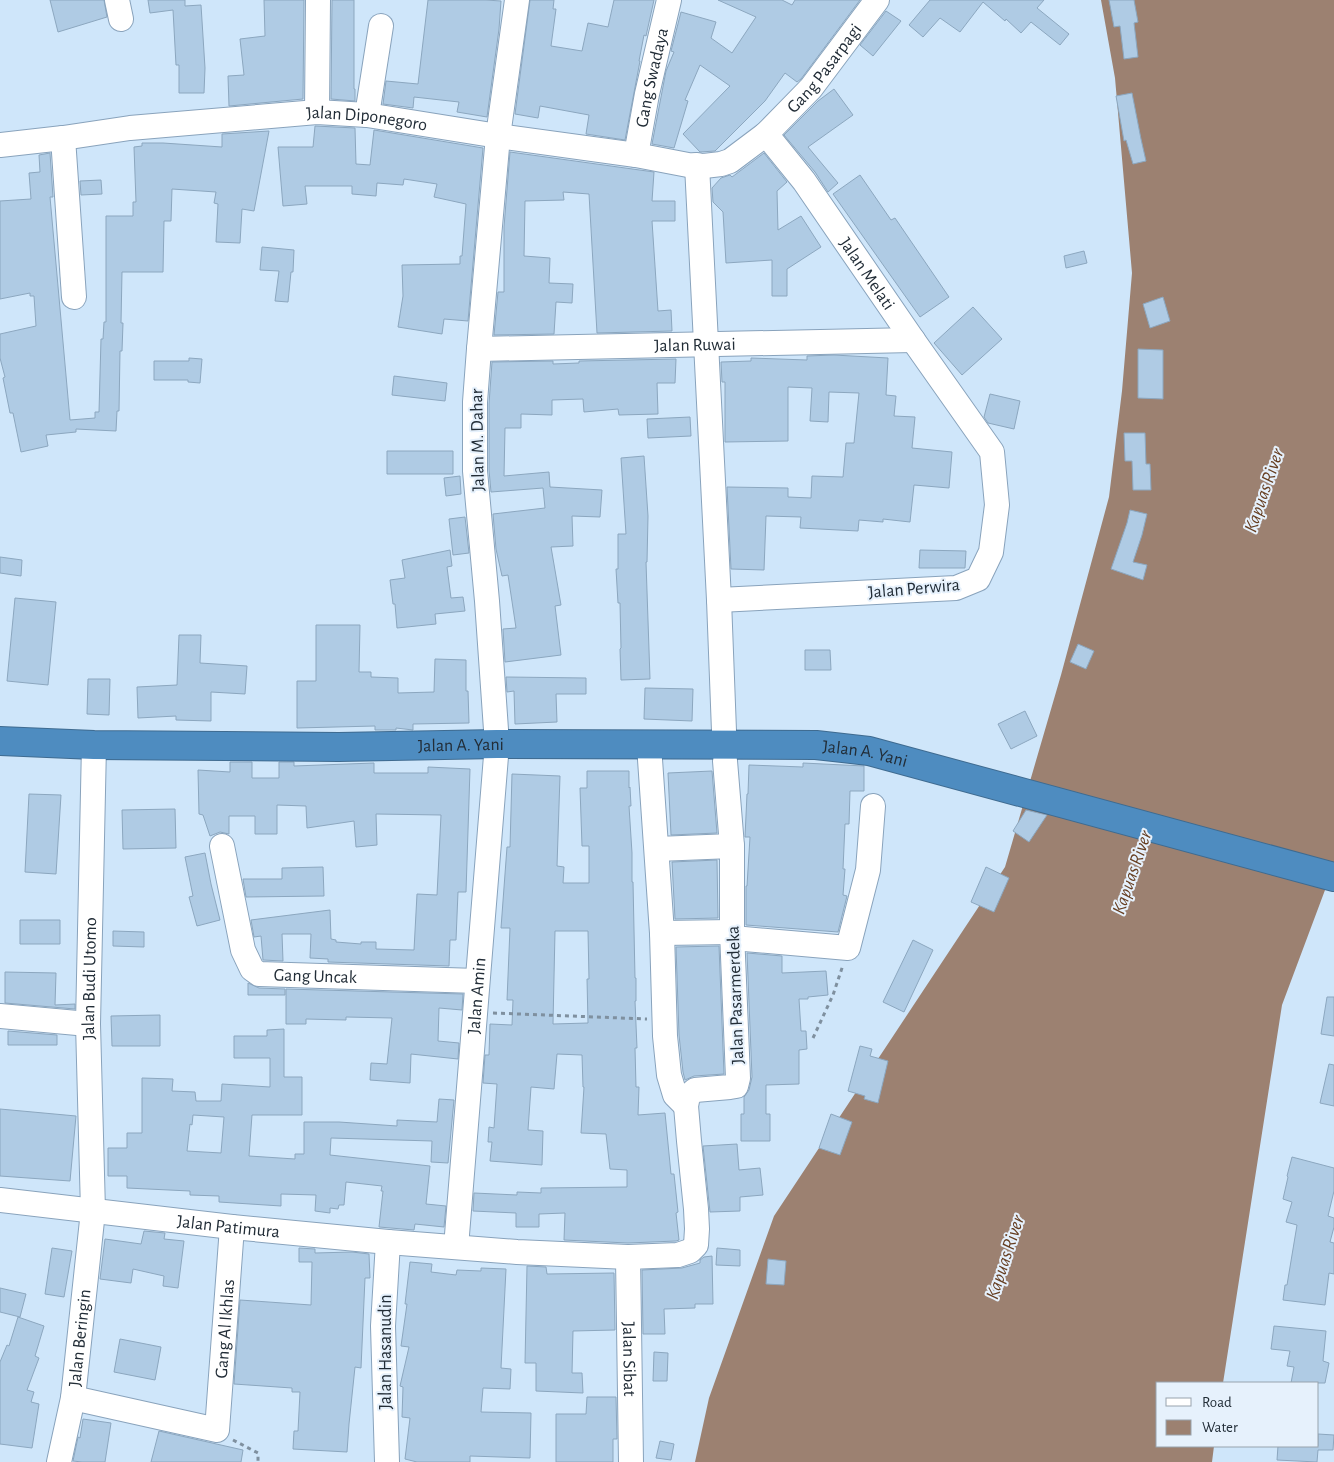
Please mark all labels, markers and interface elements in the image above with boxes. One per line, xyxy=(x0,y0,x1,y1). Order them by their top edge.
street label: Gang Pasarpagi xyxy=(784,21,866,117)
street label: Gang Swadaya xyxy=(633,26,672,129)
street label: Jalan Diponegoro xyxy=(306,104,429,135)
street label: Jalan Melati xyxy=(836,235,898,314)
street label: Jalan Ruwai xyxy=(654,336,736,355)
street label: Jalan M. Dahar xyxy=(468,388,488,492)
water label: Kapuas River xyxy=(1241,445,1288,535)
street label: Jalan Perwira xyxy=(868,576,961,602)
street label: Jalan A. Yani xyxy=(418,736,504,756)
street label: Jalan A. Yani xyxy=(822,738,909,771)
water label: Kapuas River xyxy=(1109,827,1156,917)
street label: Jalan Budi Utomo xyxy=(80,917,100,1040)
street label: Jalan Pasarmerdeka xyxy=(725,925,747,1064)
street label: Jalan Amin xyxy=(465,957,490,1035)
street label: Gang Uncak xyxy=(273,966,358,987)
water label: Kapuas River xyxy=(983,1212,1028,1302)
street label: Jalan Patimura xyxy=(176,1213,281,1242)
street label: Gang Al Ikhlas xyxy=(213,1279,238,1379)
street label: Jalan Beringin xyxy=(66,1288,95,1388)
street label: Jalan Hasanudin xyxy=(377,1295,395,1409)
street label: Jalan Sibat xyxy=(619,1322,638,1397)
legend xyxy=(1156,1382,1319,1447)
text: Road xyxy=(1202,1395,1232,1410)
text: Water xyxy=(1202,1420,1238,1435)

